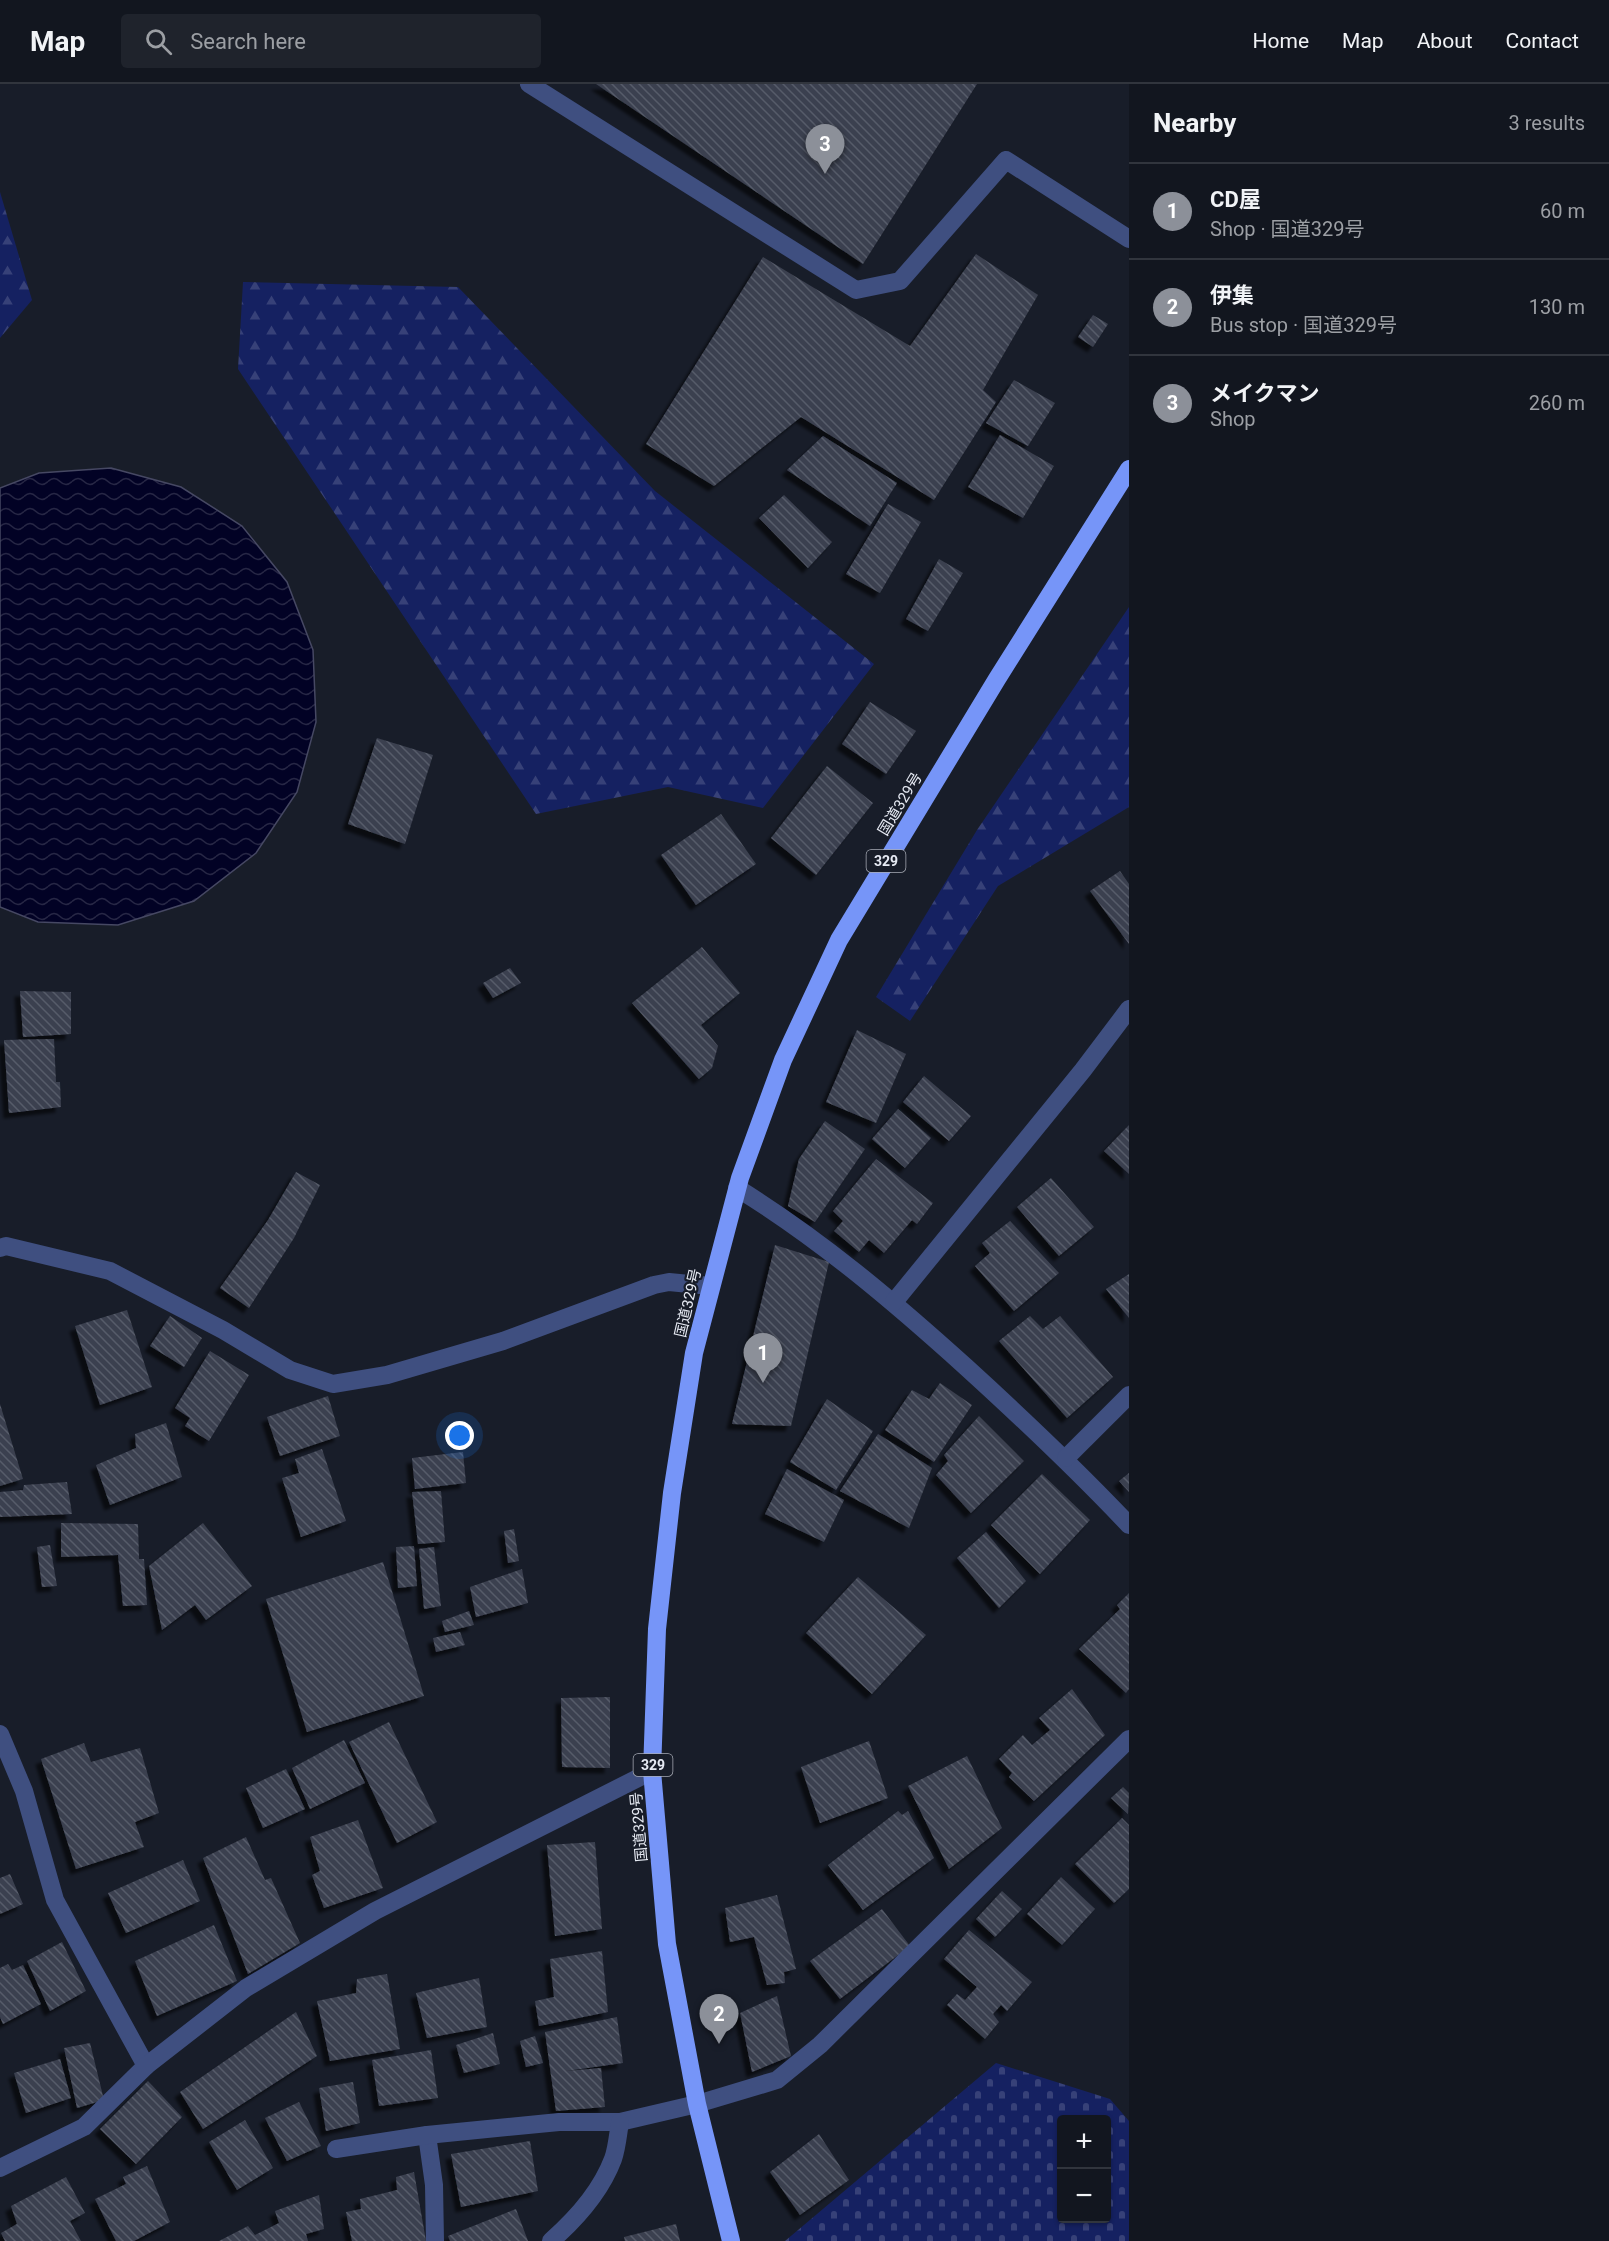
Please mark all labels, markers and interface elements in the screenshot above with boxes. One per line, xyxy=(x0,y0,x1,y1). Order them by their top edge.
search box xyxy=(121,14,541,68)
text: Map xyxy=(30,25,85,58)
icon: search xyxy=(142,25,175,58)
text: Search here xyxy=(190,29,306,54)
text: Home xyxy=(1253,29,1309,53)
text: Map xyxy=(1342,29,1384,53)
text: About xyxy=(1417,29,1473,53)
text: Contact xyxy=(1506,29,1579,53)
text: Nearby xyxy=(1153,108,1236,138)
text: 3 results xyxy=(1509,111,1585,135)
pin: 3 xyxy=(806,124,844,174)
text: CD屋 xyxy=(1210,187,1261,212)
text: 1 xyxy=(1167,199,1178,223)
text: 60 m xyxy=(1540,199,1585,223)
text: Shop · 国道329号 xyxy=(1210,217,1364,241)
text: 伊集 xyxy=(1210,283,1254,308)
text: 2 xyxy=(1167,295,1178,319)
text: 130 m xyxy=(1529,295,1585,319)
text: Bus stop · 国道329号 xyxy=(1210,313,1397,337)
text: メイクマン xyxy=(1210,381,1320,406)
text: 3 xyxy=(1167,391,1178,415)
text: 260 m xyxy=(1529,391,1585,415)
text: Shop xyxy=(1210,407,1256,431)
street label: 国道329号 xyxy=(874,769,926,839)
road number: 329 xyxy=(866,850,906,872)
street label: 国道329号 xyxy=(671,1267,705,1339)
pin: 1 xyxy=(744,1334,783,1383)
your location xyxy=(445,1421,474,1450)
road number: 329 xyxy=(634,1754,672,1776)
street label: 国道329号 xyxy=(627,1791,651,1863)
pin: 2 xyxy=(700,1994,738,2044)
map controls xyxy=(1057,2115,1111,2223)
button: + xyxy=(1057,2115,1111,2169)
button: − xyxy=(1057,2169,1111,2223)

